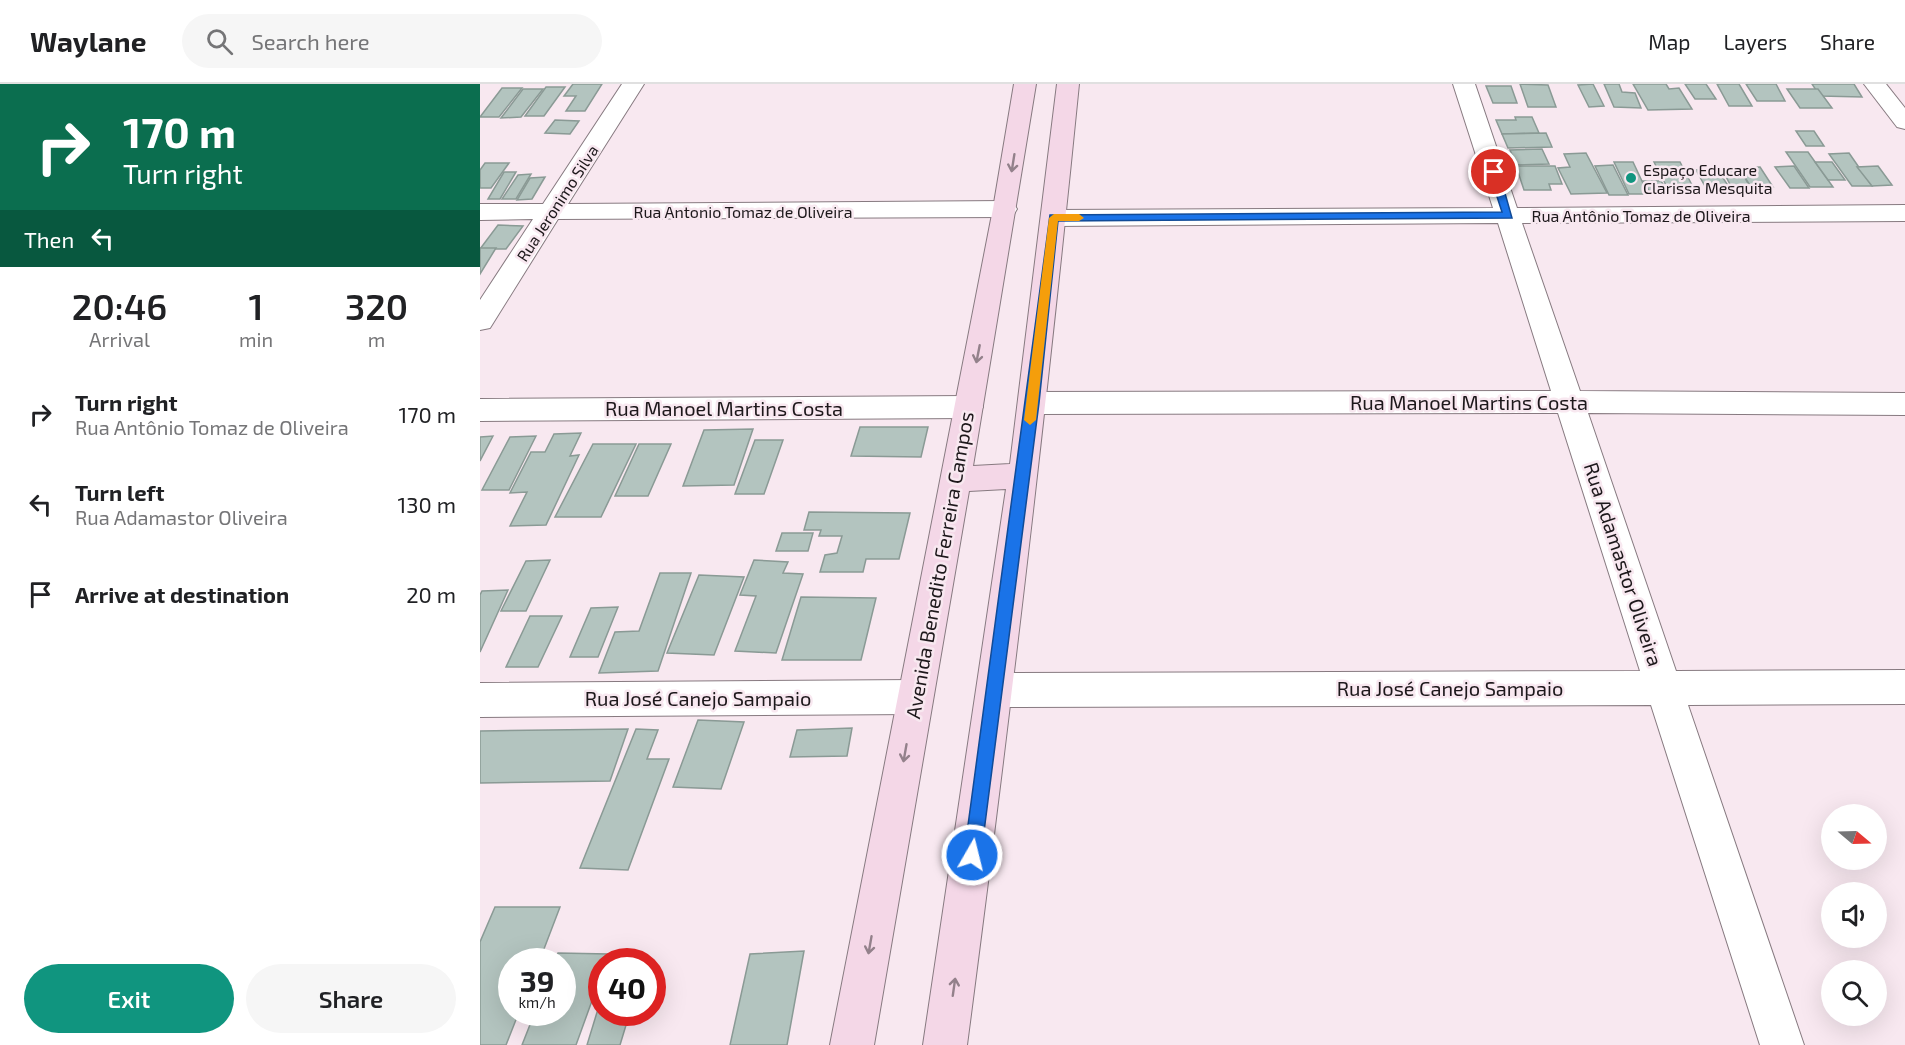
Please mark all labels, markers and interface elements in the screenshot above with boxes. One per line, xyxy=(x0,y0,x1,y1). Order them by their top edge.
search box xyxy=(182,14,602,68)
text: Waylane xyxy=(30,24,146,58)
icon: search xyxy=(203,25,236,58)
text: Search here xyxy=(251,28,370,54)
text: Map xyxy=(1648,29,1690,54)
text: Layers xyxy=(1723,29,1787,54)
text: Share xyxy=(1820,29,1875,54)
text: 170 m xyxy=(123,106,236,156)
icon: right xyxy=(24,108,102,186)
street label: Rua Jeronimo Silva xyxy=(512,141,602,265)
pin xyxy=(1468,146,1519,197)
one-way arrow xyxy=(1007,152,1018,172)
icon: arrive xyxy=(1477,155,1510,188)
text: Turn right xyxy=(123,157,243,189)
place label: Espaço Educare Clarissa Mesquita xyxy=(1643,160,1773,197)
marker: Espaço Educare Clarissa Mesquita xyxy=(1624,171,1638,185)
street label: Rua Antonio Tomaz de Oliveira xyxy=(634,202,852,221)
street label: Rua Antônio Tomaz de Oliveira xyxy=(1532,206,1750,225)
icon: left xyxy=(86,222,119,255)
text: Then xyxy=(24,226,74,252)
text: 20:46 xyxy=(72,284,167,327)
text: 1 xyxy=(249,284,264,327)
text: 320 xyxy=(345,284,408,327)
text: Arrival xyxy=(89,327,150,351)
text: min xyxy=(239,327,273,351)
text: m xyxy=(368,327,385,351)
one-way arrow xyxy=(972,344,983,364)
text: Turn right xyxy=(75,389,177,415)
street label: Rua Manoel Martins Costa xyxy=(1350,390,1588,414)
street label: Rua Manoel Martins Costa xyxy=(605,396,843,420)
icon: right xyxy=(24,398,57,431)
text: 170 m xyxy=(399,401,456,427)
street label: Avenida Benedito Ferreira Campos xyxy=(900,410,978,720)
text: Rua Antônio Tomaz de Oliveira xyxy=(75,415,349,439)
street label: Rua Adamastor Oliveira xyxy=(1580,459,1668,669)
text: Turn left xyxy=(75,479,164,505)
icon: left xyxy=(24,488,57,521)
text: 130 m xyxy=(398,491,456,517)
text: Rua Adamastor Oliveira xyxy=(75,505,288,529)
icon: arrive xyxy=(24,578,57,611)
text: Arrive at destination xyxy=(75,581,289,607)
text: 20 m xyxy=(406,581,456,607)
street label: Rua José Canejo Sampaio xyxy=(1337,676,1563,700)
street label: Rua José Canejo Sampaio xyxy=(585,686,811,710)
one-way arrow xyxy=(899,742,910,762)
north arrow xyxy=(1821,804,1887,870)
map controls xyxy=(1821,804,1887,1026)
position arrow xyxy=(940,823,1004,887)
button: sound xyxy=(1821,882,1887,948)
one-way arrow xyxy=(864,934,875,954)
speed limit sign: 40 xyxy=(588,948,666,1026)
button: search xyxy=(1821,960,1887,1026)
text: 39 xyxy=(520,962,554,998)
button: Exit xyxy=(24,964,234,1033)
button: Share xyxy=(246,964,456,1033)
one-way arrow xyxy=(948,978,959,997)
text: km/h xyxy=(518,993,556,1011)

